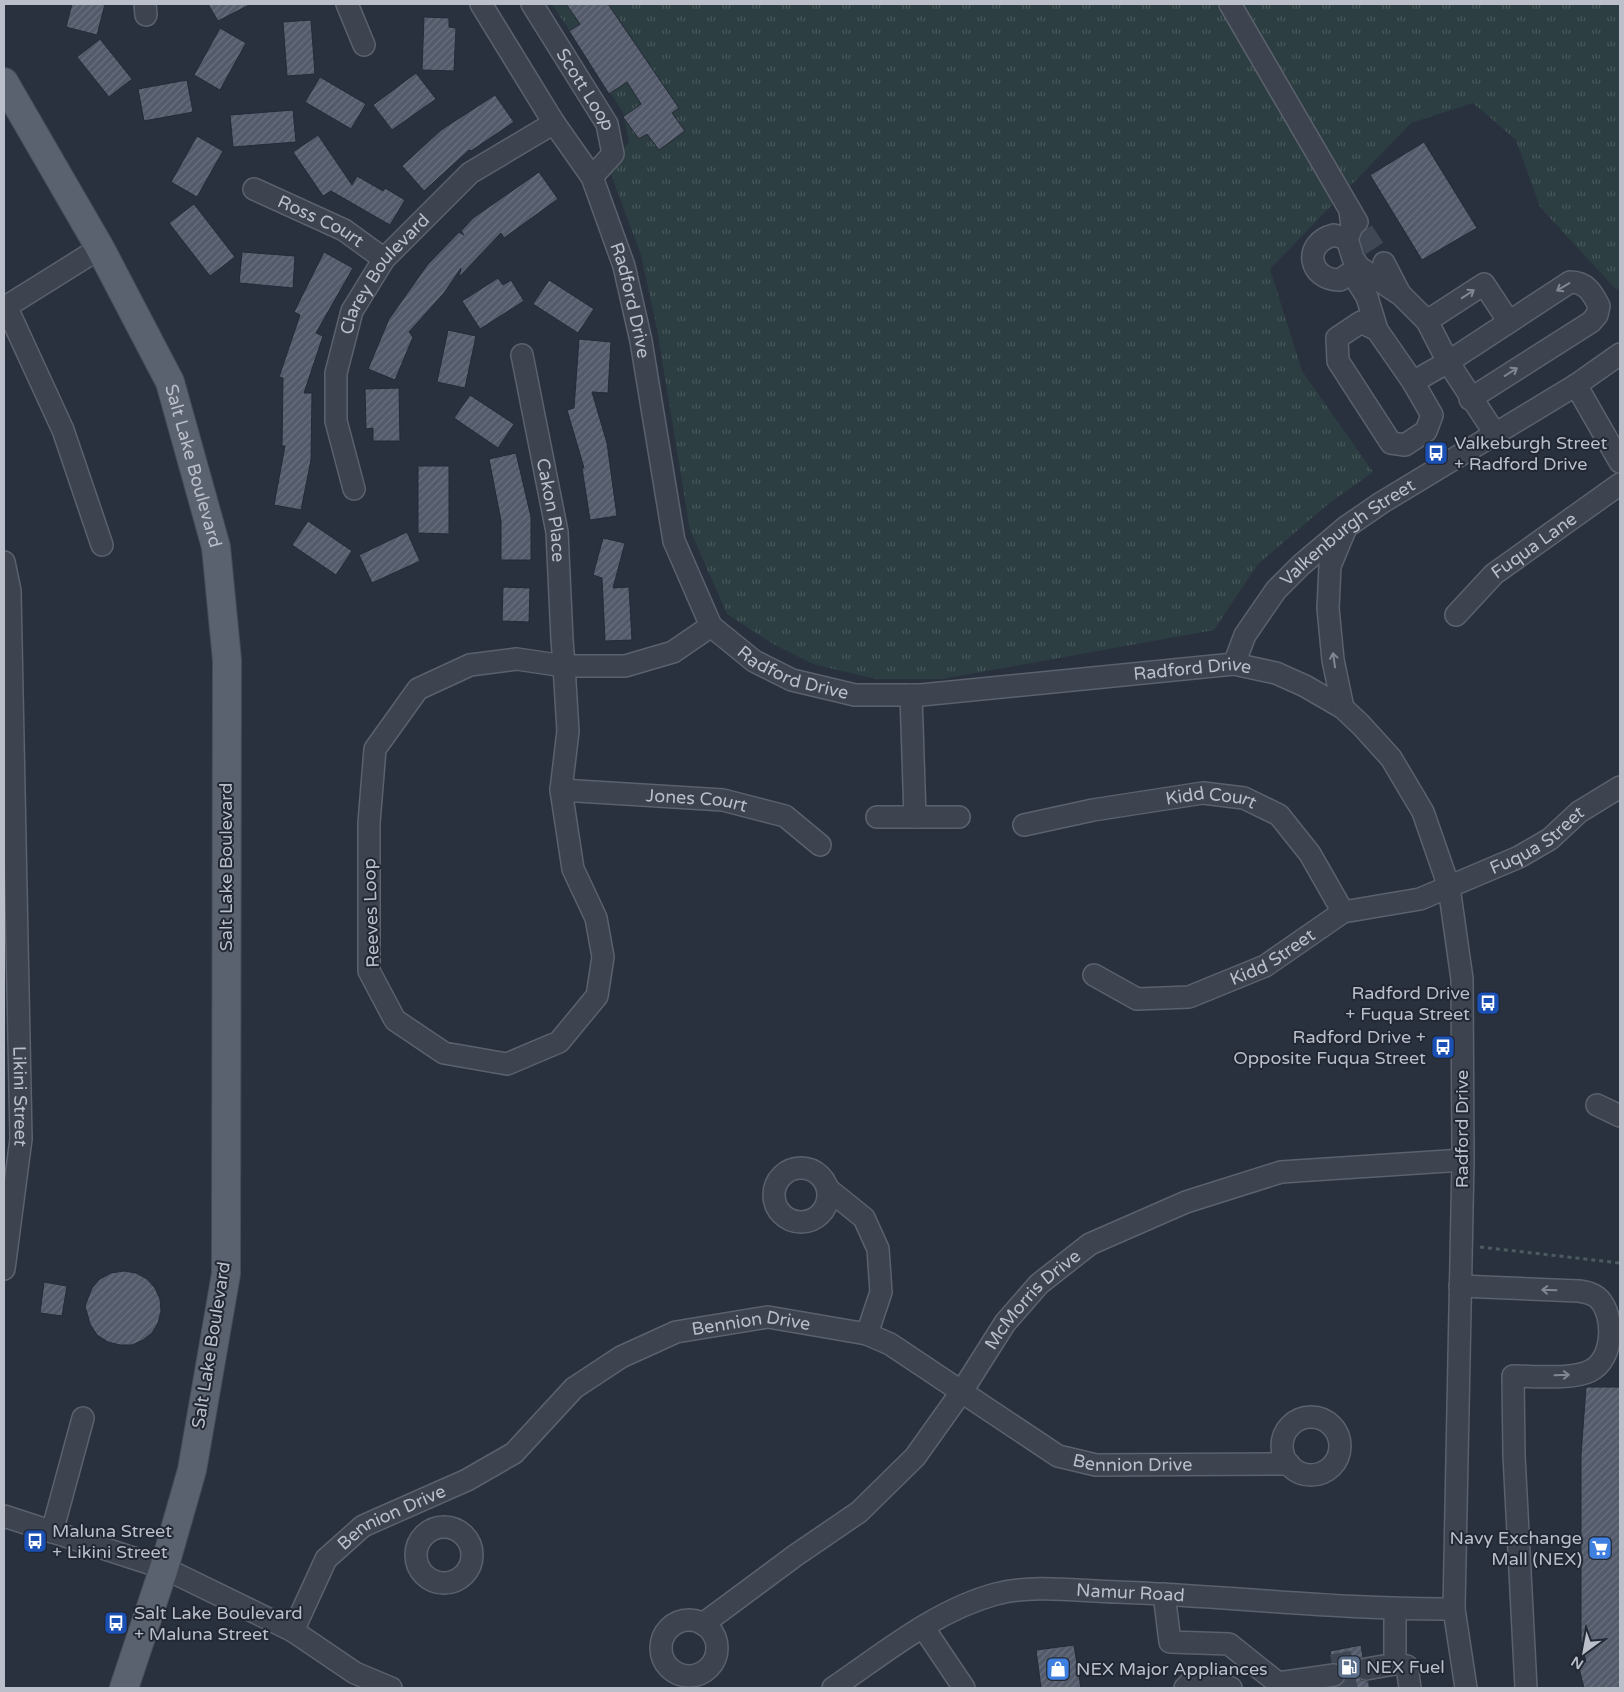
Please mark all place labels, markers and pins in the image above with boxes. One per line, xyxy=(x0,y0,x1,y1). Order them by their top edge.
place label: Valkeburgh Street + Radford Drive xyxy=(1454,432,1607,475)
bus stop icon: Valkeburgh Street + Radford Drive xyxy=(1423,440,1449,466)
place label: Radford Drive + Fuqua Street xyxy=(1345,982,1470,1025)
bus stop icon: Radford Drive + Fuqua Street xyxy=(1475,990,1501,1016)
place label: Radford Drive + Opposite Fuqua Street xyxy=(1233,1026,1426,1069)
bus stop icon: Radford Drive + Opposite Fuqua Street xyxy=(1430,1034,1456,1060)
place label: Maluna Street + Likini Street xyxy=(52,1520,172,1563)
place label: Navy Exchange Mall (NEX) xyxy=(1450,1527,1582,1570)
bus stop icon: Maluna Street + Likini Street xyxy=(22,1528,48,1554)
supermarket icon: Navy Exchange Mall (NEX) xyxy=(1587,1535,1613,1561)
place label: Salt Lake Boulevard + Maluna Street xyxy=(134,1602,303,1645)
bus stop icon: Salt Lake Boulevard + Maluna Street xyxy=(103,1610,129,1636)
fuel station icon: NEX Fuel xyxy=(1336,1654,1362,1680)
shop icon: NEX Major Appliances xyxy=(1045,1656,1071,1682)
place label: NEX Fuel xyxy=(1366,1656,1445,1678)
place label: NEX Major Appliances xyxy=(1076,1658,1268,1680)

